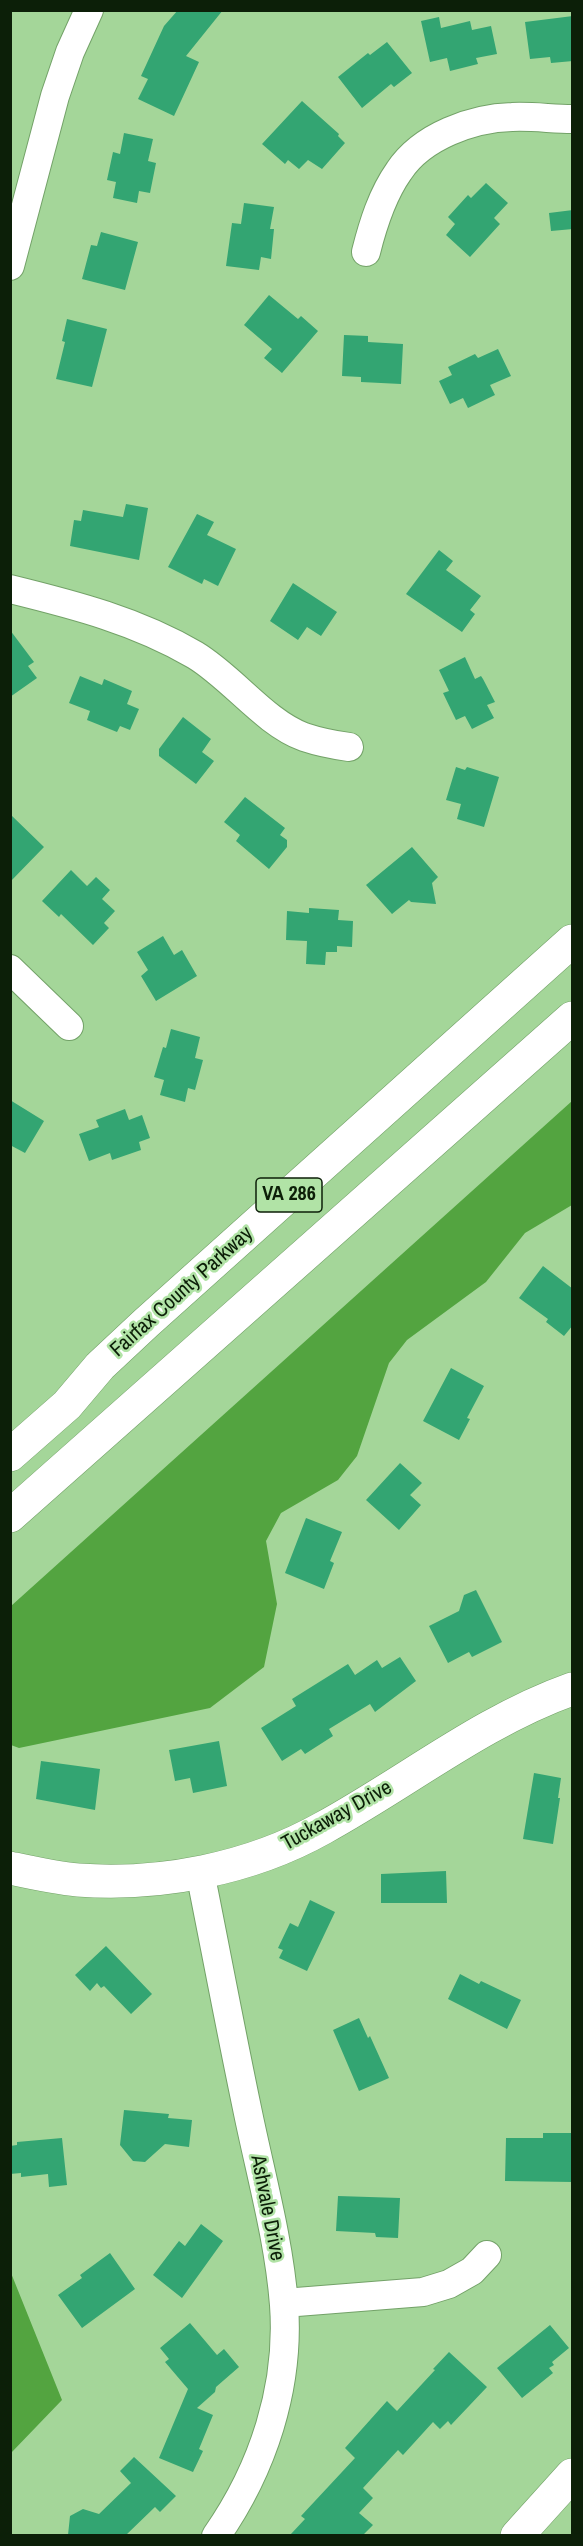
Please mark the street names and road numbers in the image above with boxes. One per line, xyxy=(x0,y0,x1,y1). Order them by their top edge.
road number: VA 286 xyxy=(256,1178,322,1212)
street label: Fairfax County Parkway xyxy=(106,1221,258,1363)
street label: Tuckaway Drive xyxy=(278,1775,396,1857)
street label: Ashvale Drive xyxy=(244,2153,290,2263)

